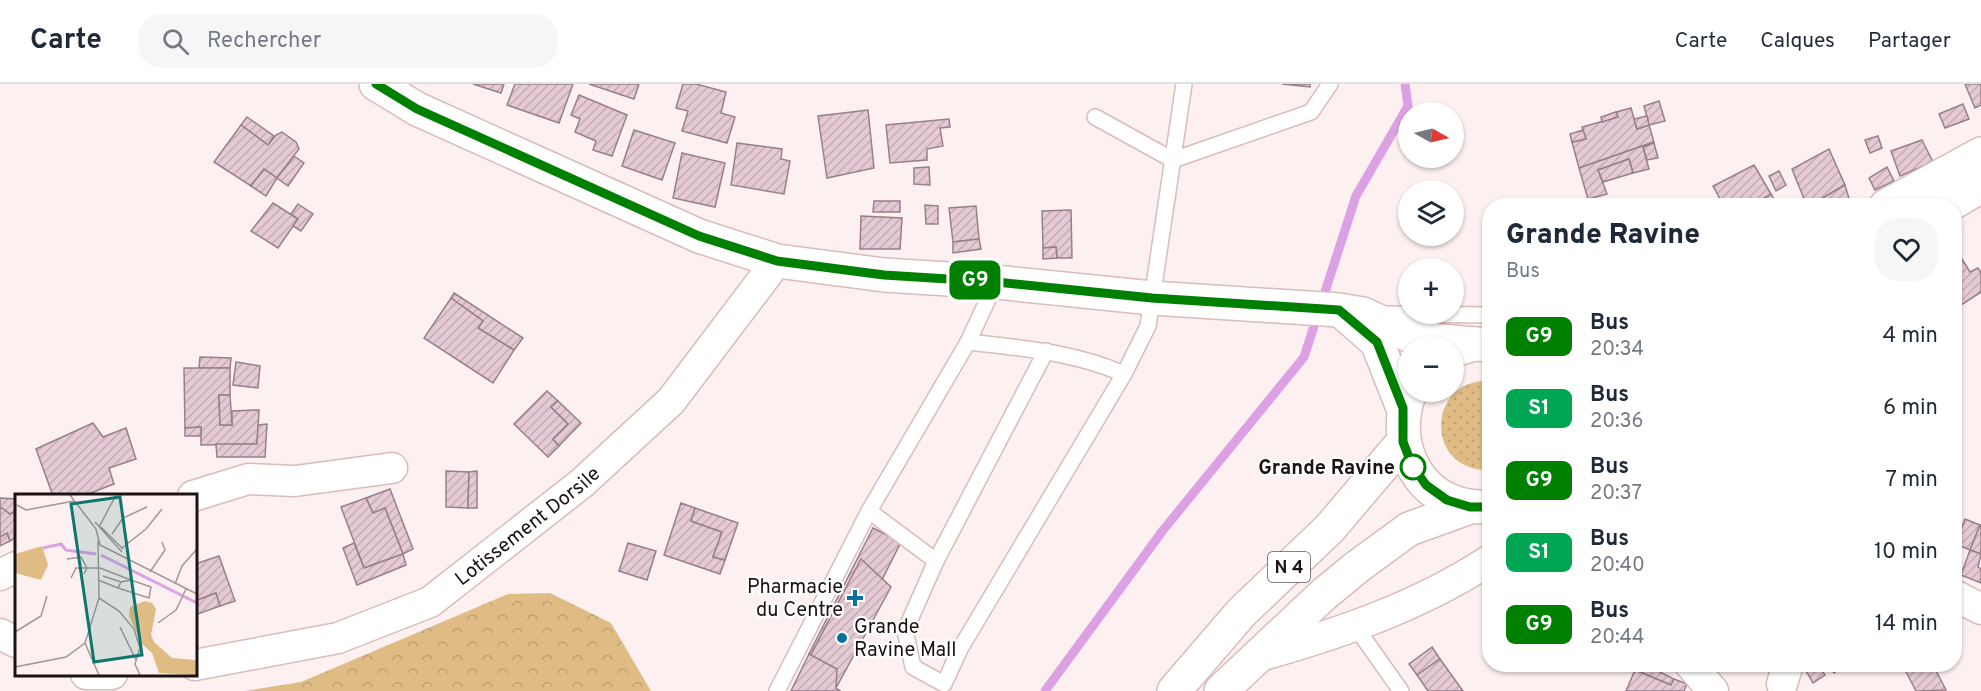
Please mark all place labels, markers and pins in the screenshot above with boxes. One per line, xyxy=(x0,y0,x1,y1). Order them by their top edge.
marker: Grande Ravine xyxy=(1400,454,1426,480)
place label: Grande Ravine xyxy=(1258,456,1395,482)
place label: Pharmacie du Centre xyxy=(747,575,843,624)
marker: Pharmacie du Centre xyxy=(848,591,862,605)
place label: Grande Ravine Mall xyxy=(854,615,956,664)
marker: Grande Ravine Mall xyxy=(835,631,849,645)

